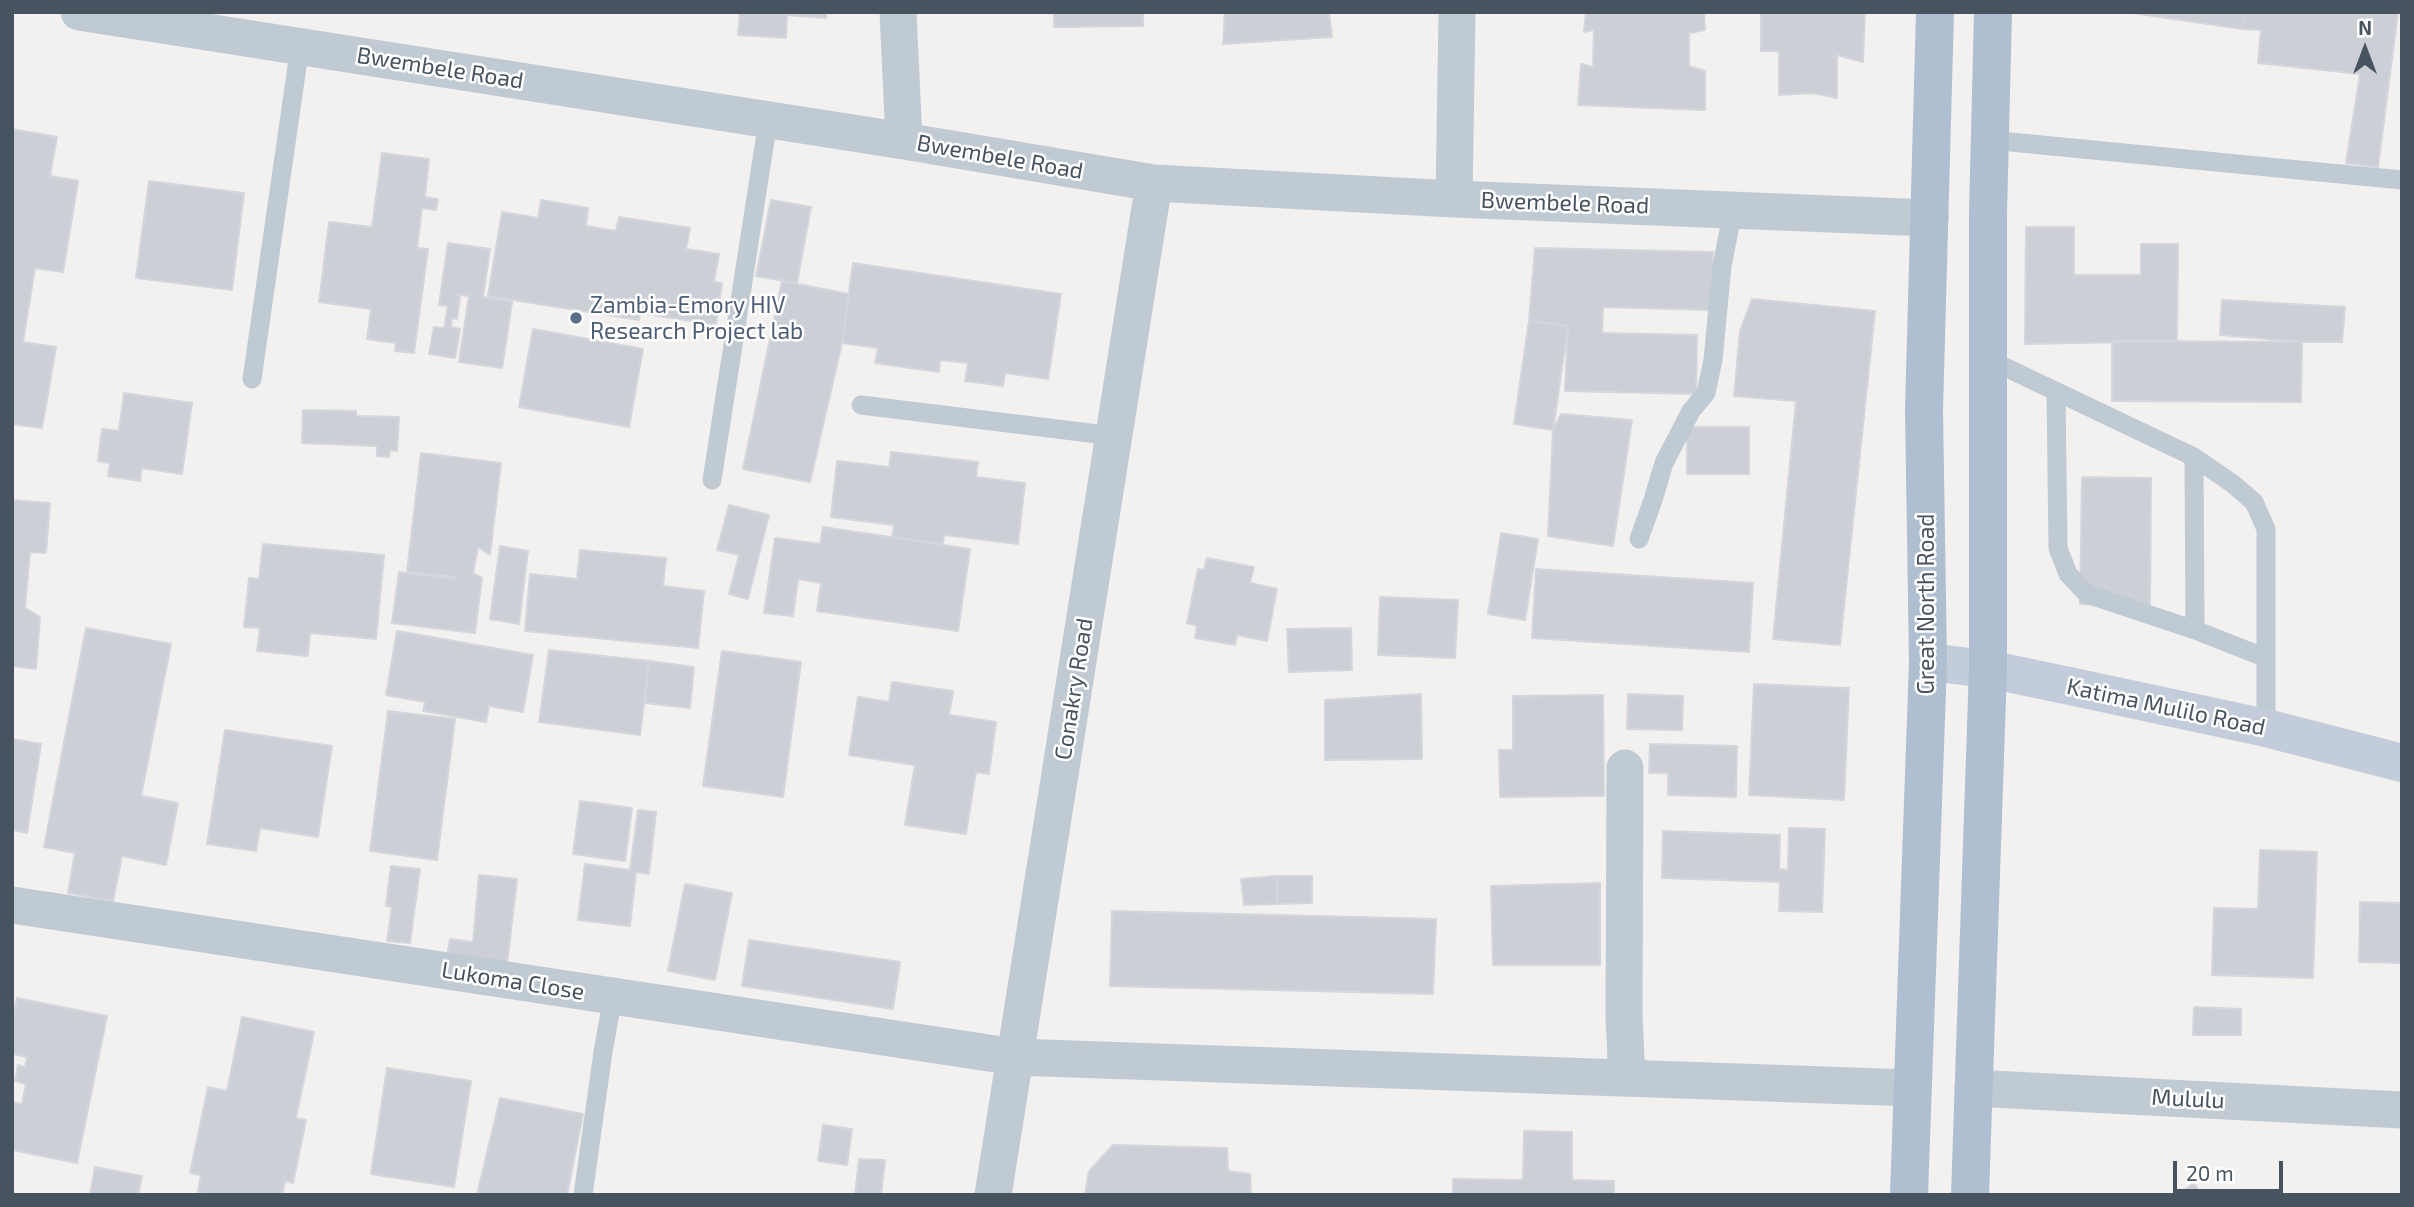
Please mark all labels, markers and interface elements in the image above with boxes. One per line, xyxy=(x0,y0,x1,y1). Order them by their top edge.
north arrow xyxy=(2330,14,2400,84)
text: N xyxy=(2358,16,2372,39)
street label: Bwembele Road xyxy=(355,41,525,95)
street label: Bwembele Road xyxy=(915,129,1085,185)
street label: Bwembele Road xyxy=(1480,186,1650,220)
place label: Zambia-Emory HIV Research Project lab xyxy=(590,291,803,345)
marker: Zambia-Emory HIV Research Project lab xyxy=(568,310,584,326)
street label: Great North Road xyxy=(1912,514,1940,694)
street label: Conakry Road xyxy=(1049,616,1099,762)
street label: Katima Mulilo Road xyxy=(2064,672,2268,742)
street label: Lukoma Close xyxy=(440,956,586,1006)
street label: Mululu xyxy=(2151,1083,2225,1115)
scale bar xyxy=(2176,1148,2286,1192)
text: 20 m xyxy=(2186,1160,2234,1185)

